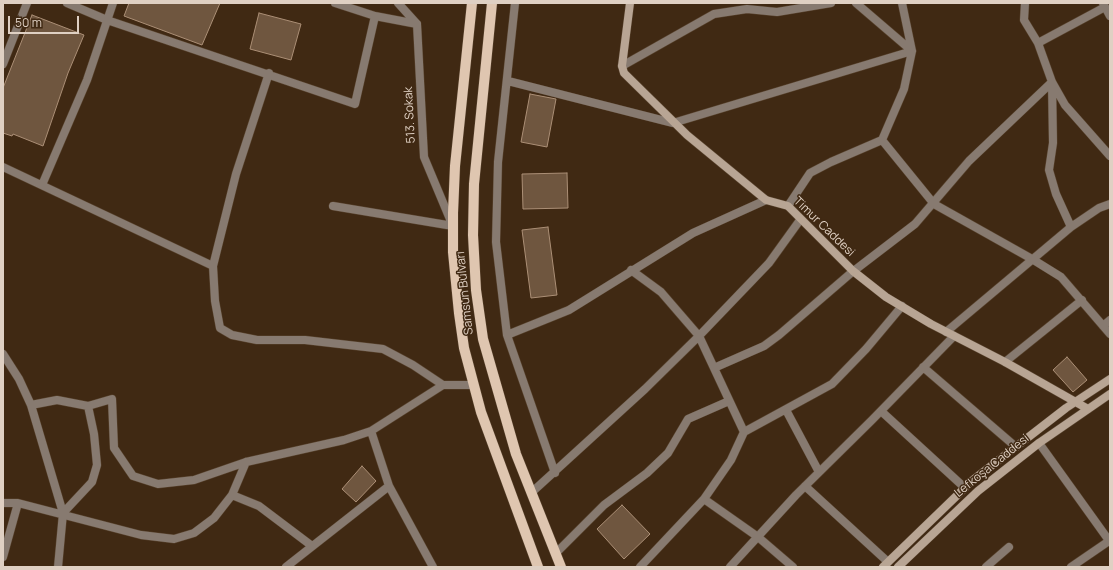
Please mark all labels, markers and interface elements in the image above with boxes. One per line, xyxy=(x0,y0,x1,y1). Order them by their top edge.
scale bar xyxy=(10,8,81,34)
text: 50 m xyxy=(15,14,42,31)
street label: 513. Sokak xyxy=(401,86,419,144)
street label: Timur Caddesi xyxy=(790,194,858,260)
street label: Samsun Bulvarı xyxy=(453,250,477,336)
street label: Lefkoşa Caddesi xyxy=(952,432,1032,500)

